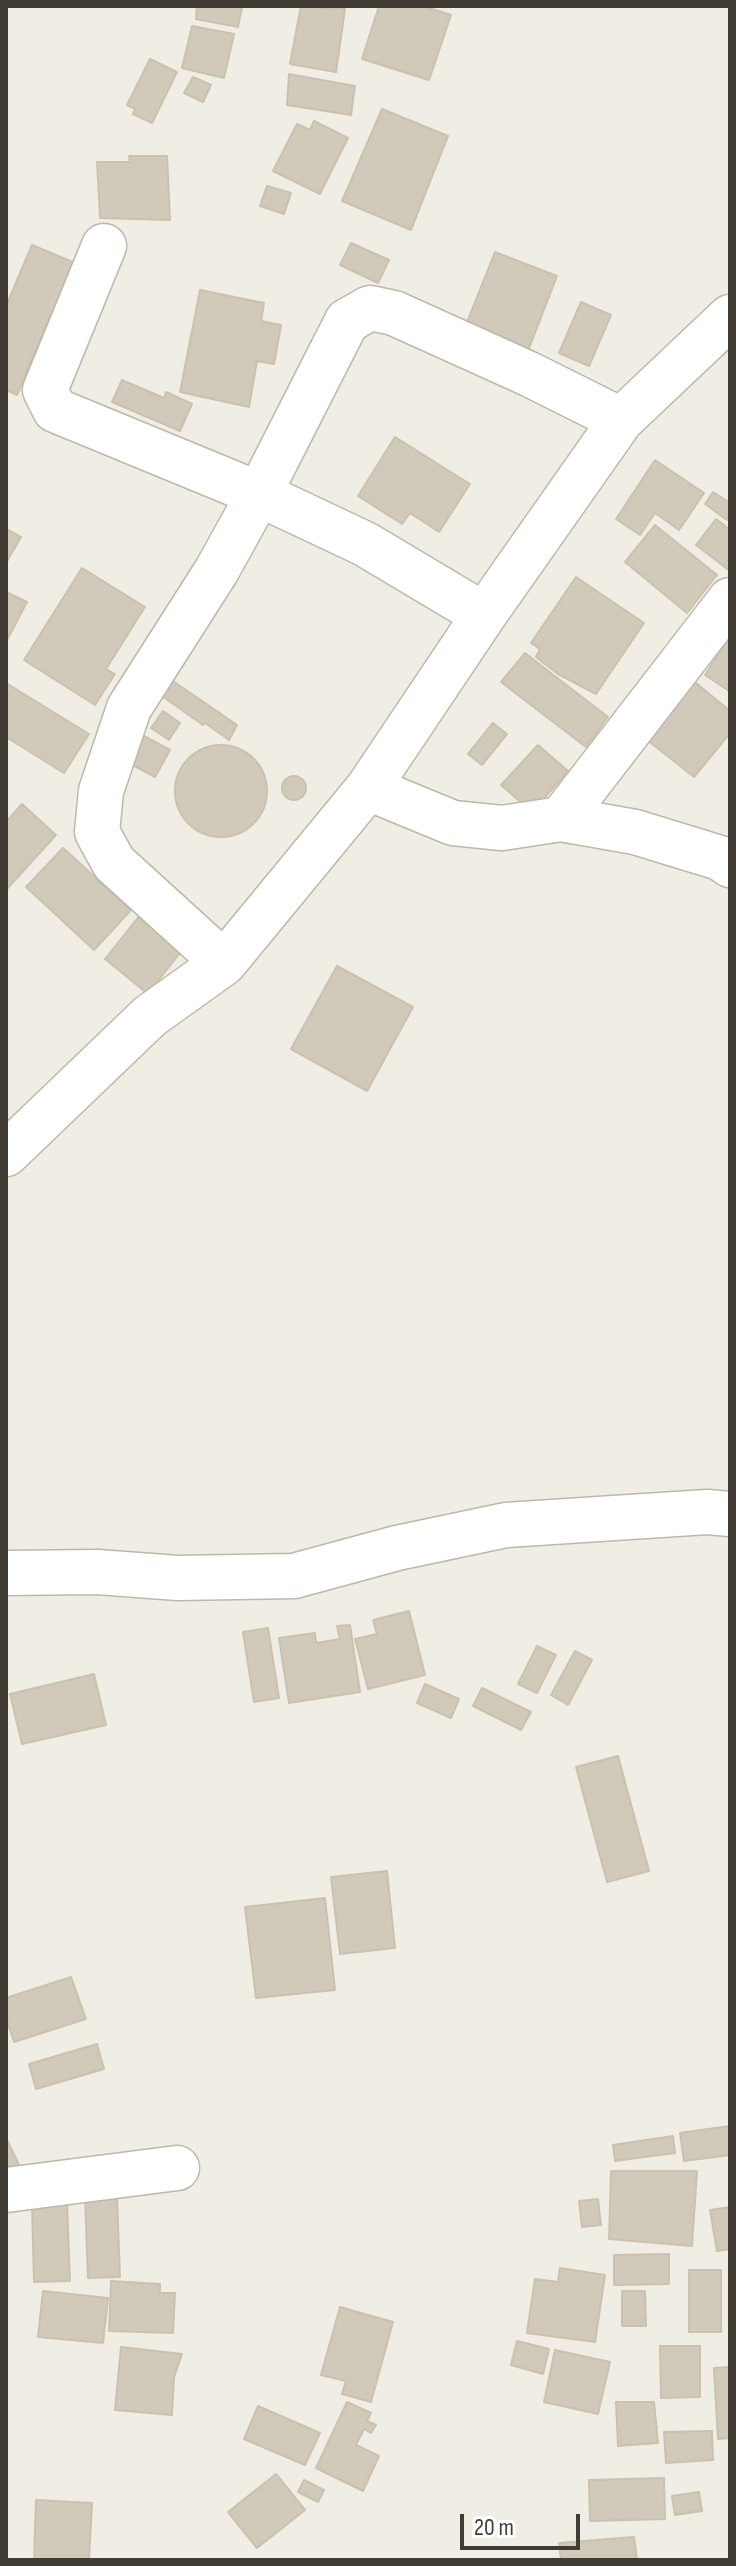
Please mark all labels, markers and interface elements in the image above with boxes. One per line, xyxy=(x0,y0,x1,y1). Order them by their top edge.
scale bar xyxy=(464,2498,584,2548)
text: 20 m xyxy=(474,2513,514,2542)

